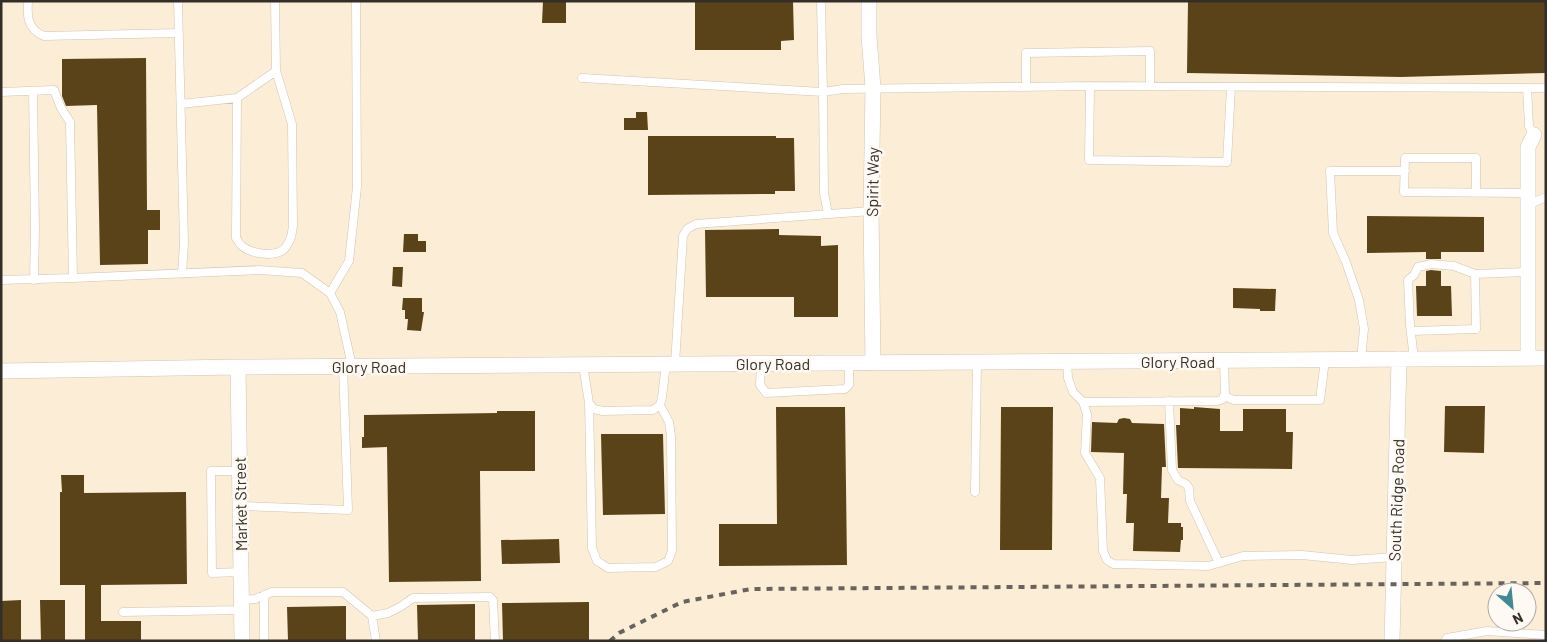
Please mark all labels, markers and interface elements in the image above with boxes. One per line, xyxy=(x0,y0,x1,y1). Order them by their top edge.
street label: Spirit Way xyxy=(862,146,882,217)
street label: Glory Road xyxy=(1141,352,1215,371)
street label: Glory Road xyxy=(736,354,810,373)
street label: Glory Road xyxy=(332,357,406,376)
street label: South Ridge Road xyxy=(1384,438,1408,562)
street label: Market Street xyxy=(230,457,250,551)
north arrow xyxy=(1487,582,1537,632)
text: N xyxy=(1510,609,1526,629)

